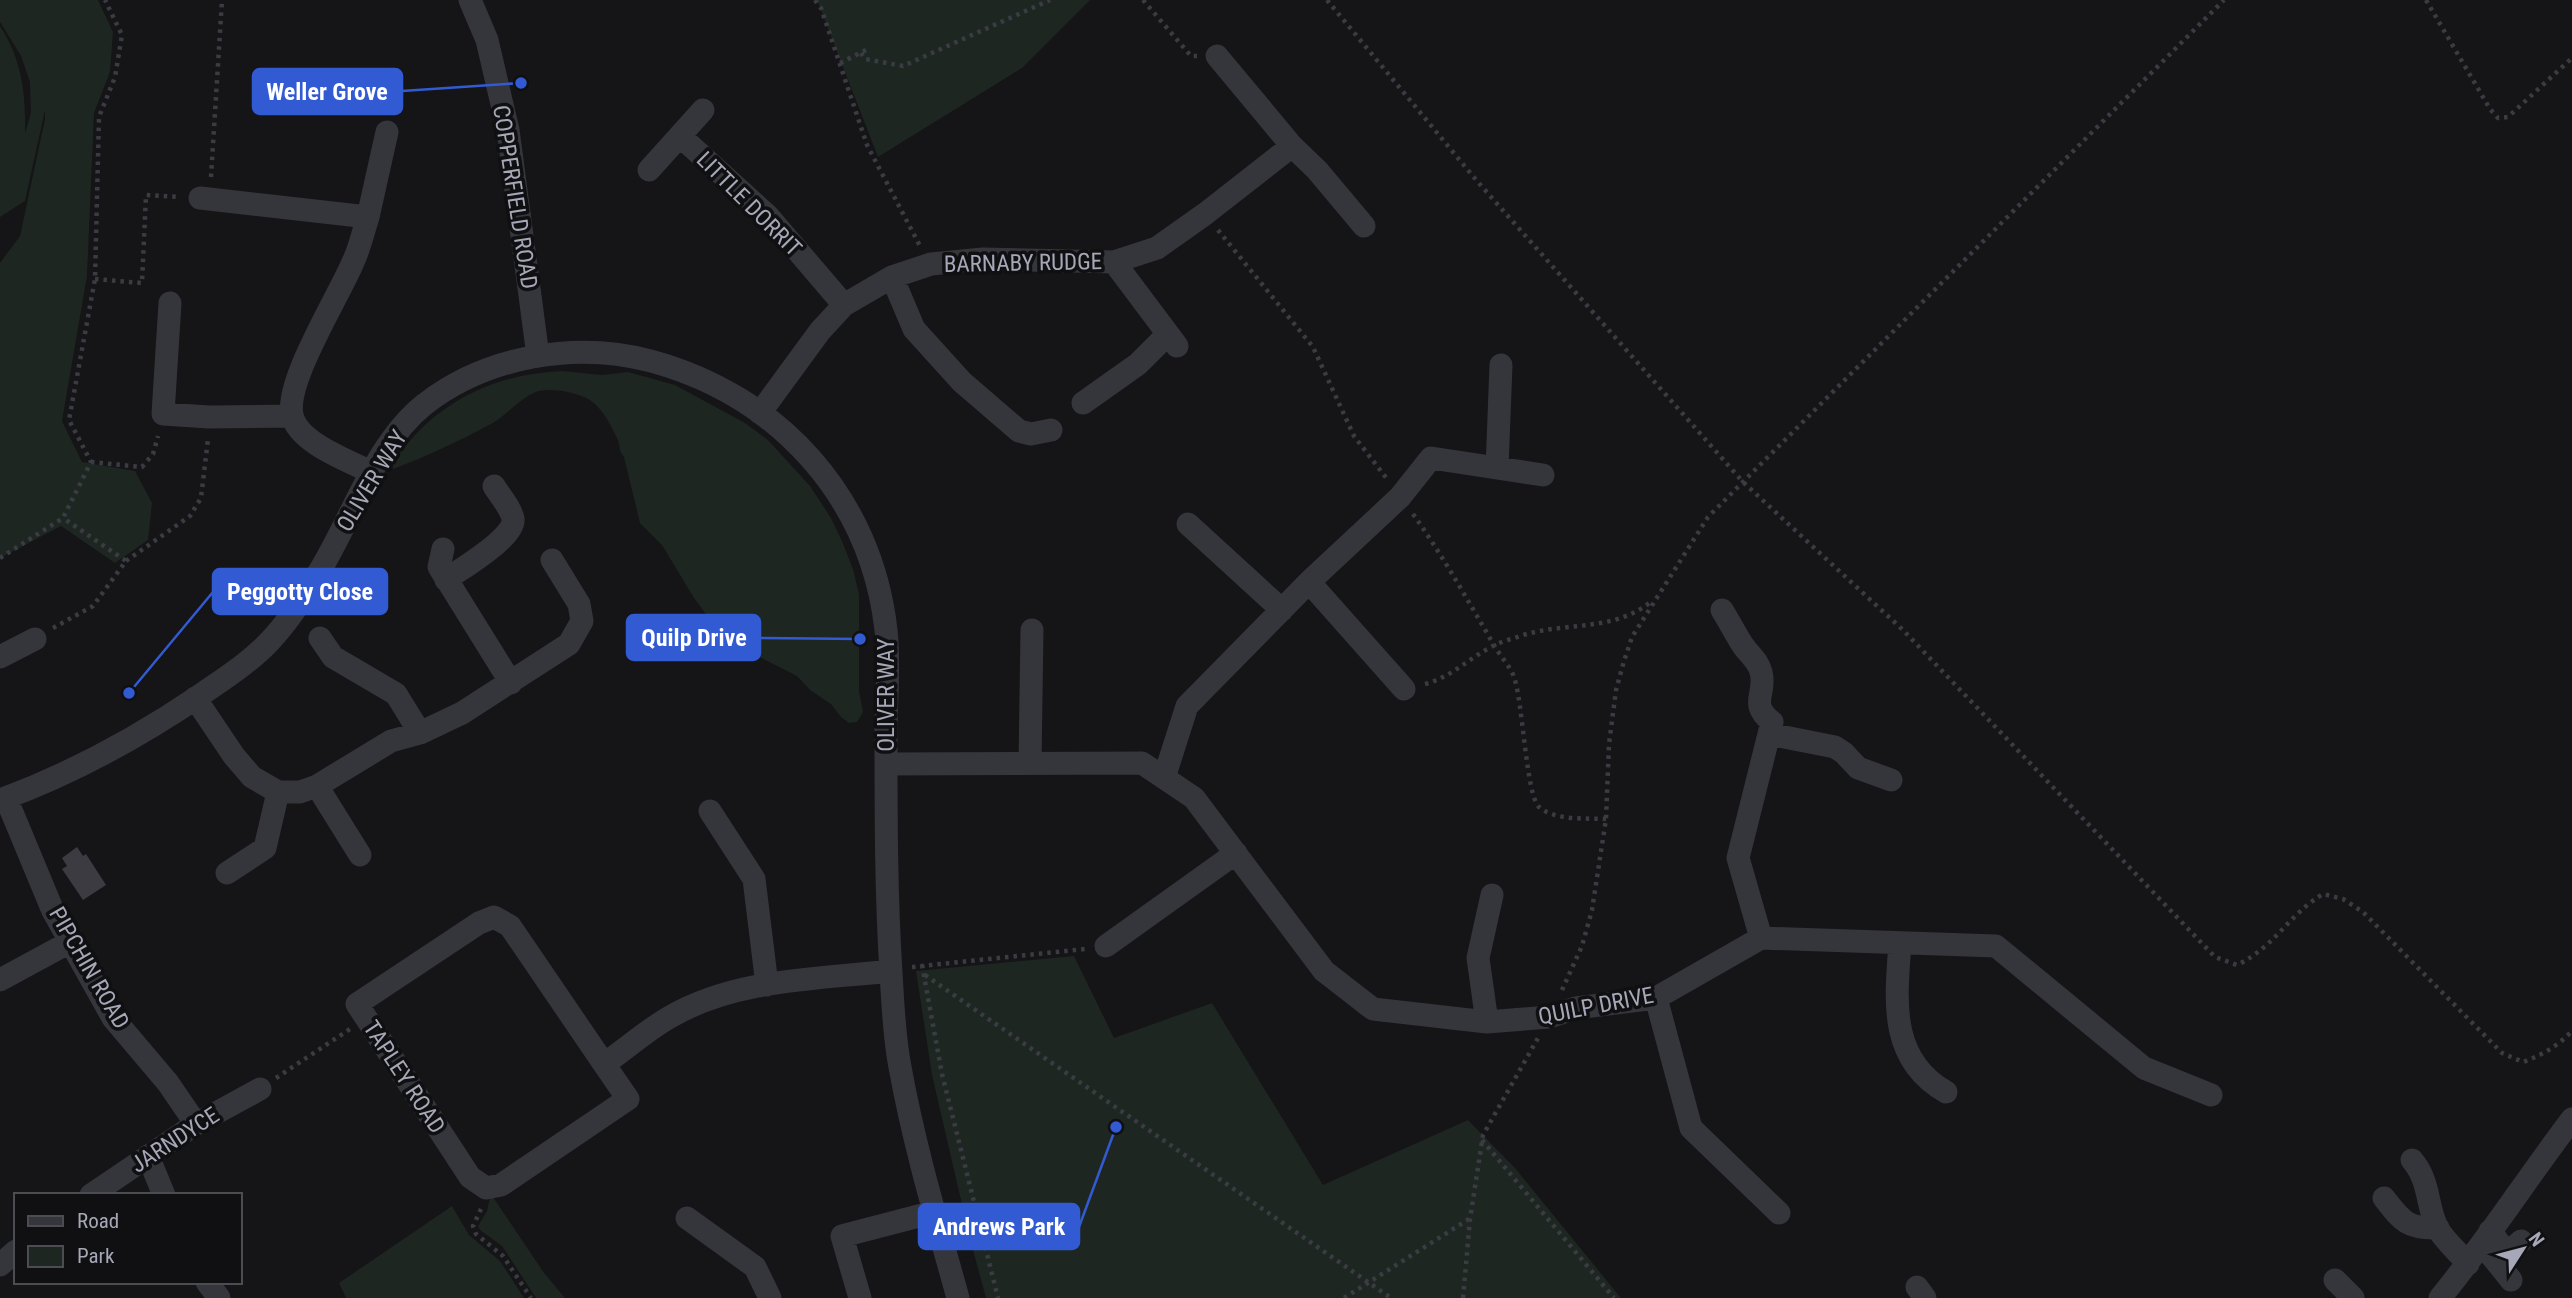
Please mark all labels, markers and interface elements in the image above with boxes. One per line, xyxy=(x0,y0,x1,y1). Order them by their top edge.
callout: Weller Grove xyxy=(253,69,402,114)
text: Weller Grove xyxy=(266,78,388,106)
street label: COPPERFIELD ROAD xyxy=(487,103,543,291)
street label: LITTLE DORRIT xyxy=(691,146,807,262)
street label: BARNABY RUDGE xyxy=(944,248,1102,278)
street label: OLIVER WAY xyxy=(331,425,413,537)
callout: Peggotty Close xyxy=(213,569,387,614)
text: Peggotty Close xyxy=(227,578,373,606)
callout: Quilp Drive xyxy=(627,615,760,660)
text: Quilp Drive xyxy=(641,624,747,652)
street label: OLIVER WAY xyxy=(873,638,900,752)
street label: PIPCHIN ROAD xyxy=(43,902,135,1034)
street label: QUILP DRIVE xyxy=(1536,982,1656,1030)
street label: TAPLEY ROAD xyxy=(358,1016,450,1138)
street label: JARNDYCE xyxy=(126,1102,224,1178)
legend xyxy=(14,1193,242,1284)
callout: Andrews Park xyxy=(919,1204,1079,1249)
text: Road xyxy=(77,1209,119,1233)
text: Andrews Park xyxy=(933,1213,1066,1241)
north arrow xyxy=(2488,1214,2558,1284)
text: N xyxy=(2524,1228,2549,1251)
text: Park xyxy=(77,1244,115,1268)

